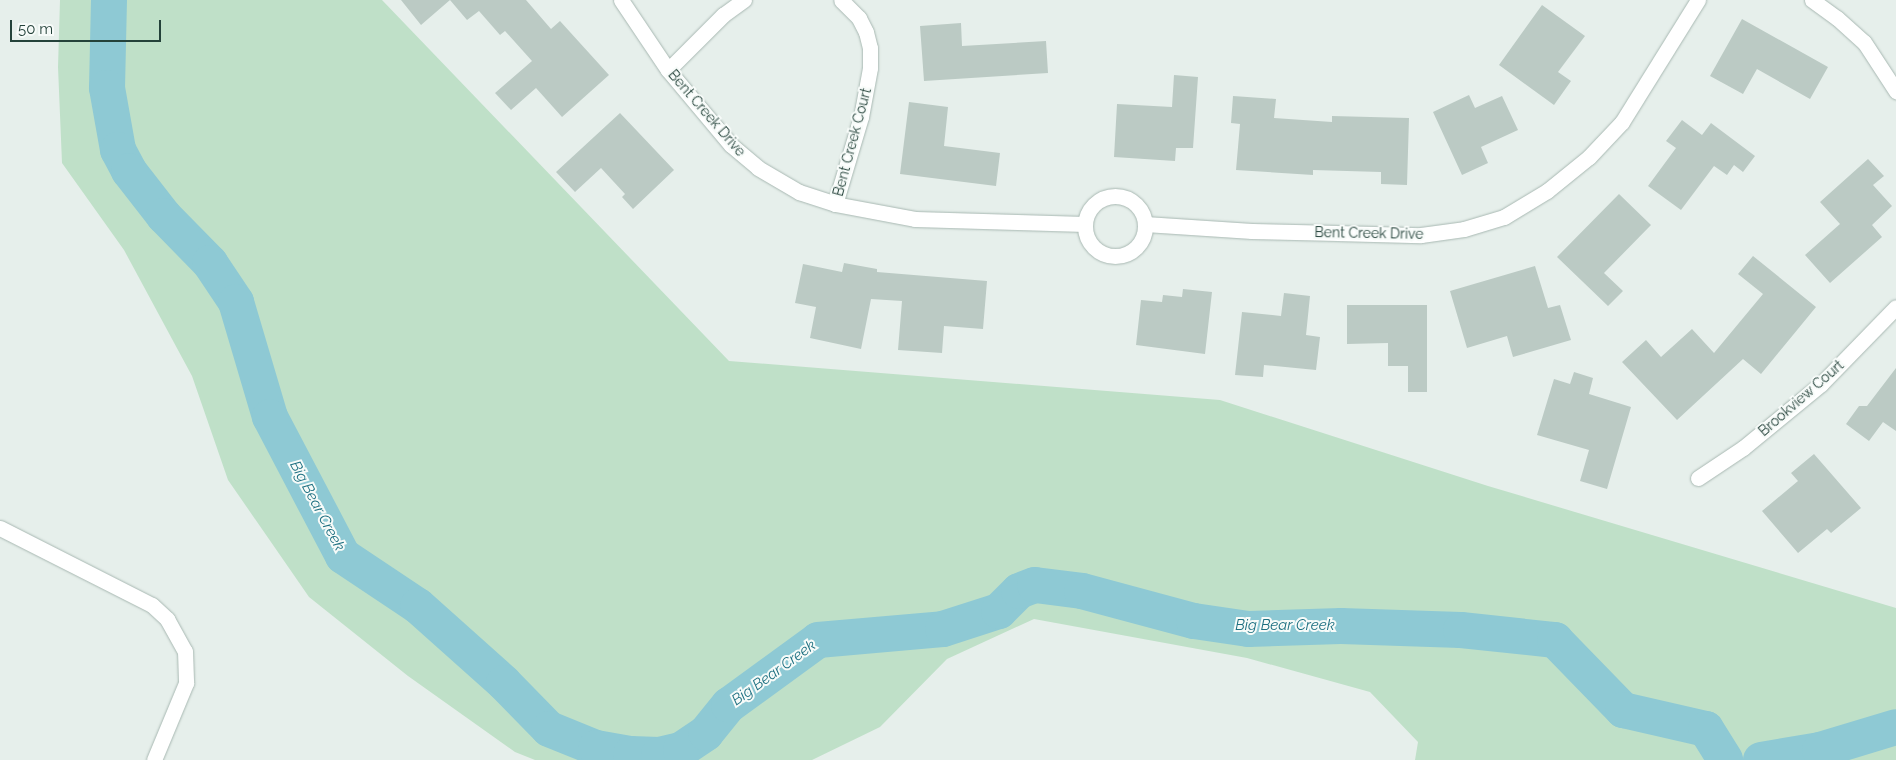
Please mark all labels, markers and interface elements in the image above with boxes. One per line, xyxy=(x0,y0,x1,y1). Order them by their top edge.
scale bar xyxy=(12,10,164,42)
text: 50 m xyxy=(18,20,53,38)
street label: Bent Creek Drive xyxy=(665,66,749,160)
street label: Bent Creek Court xyxy=(829,86,875,198)
street label: Bent Creek Drive xyxy=(1314,224,1424,242)
street label: Brookview Court xyxy=(1755,356,1847,440)
water label: Big Bear Creek xyxy=(286,458,348,554)
water label: Big Bear Creek xyxy=(1235,617,1335,635)
water label: Big Bear Creek xyxy=(728,636,820,710)

